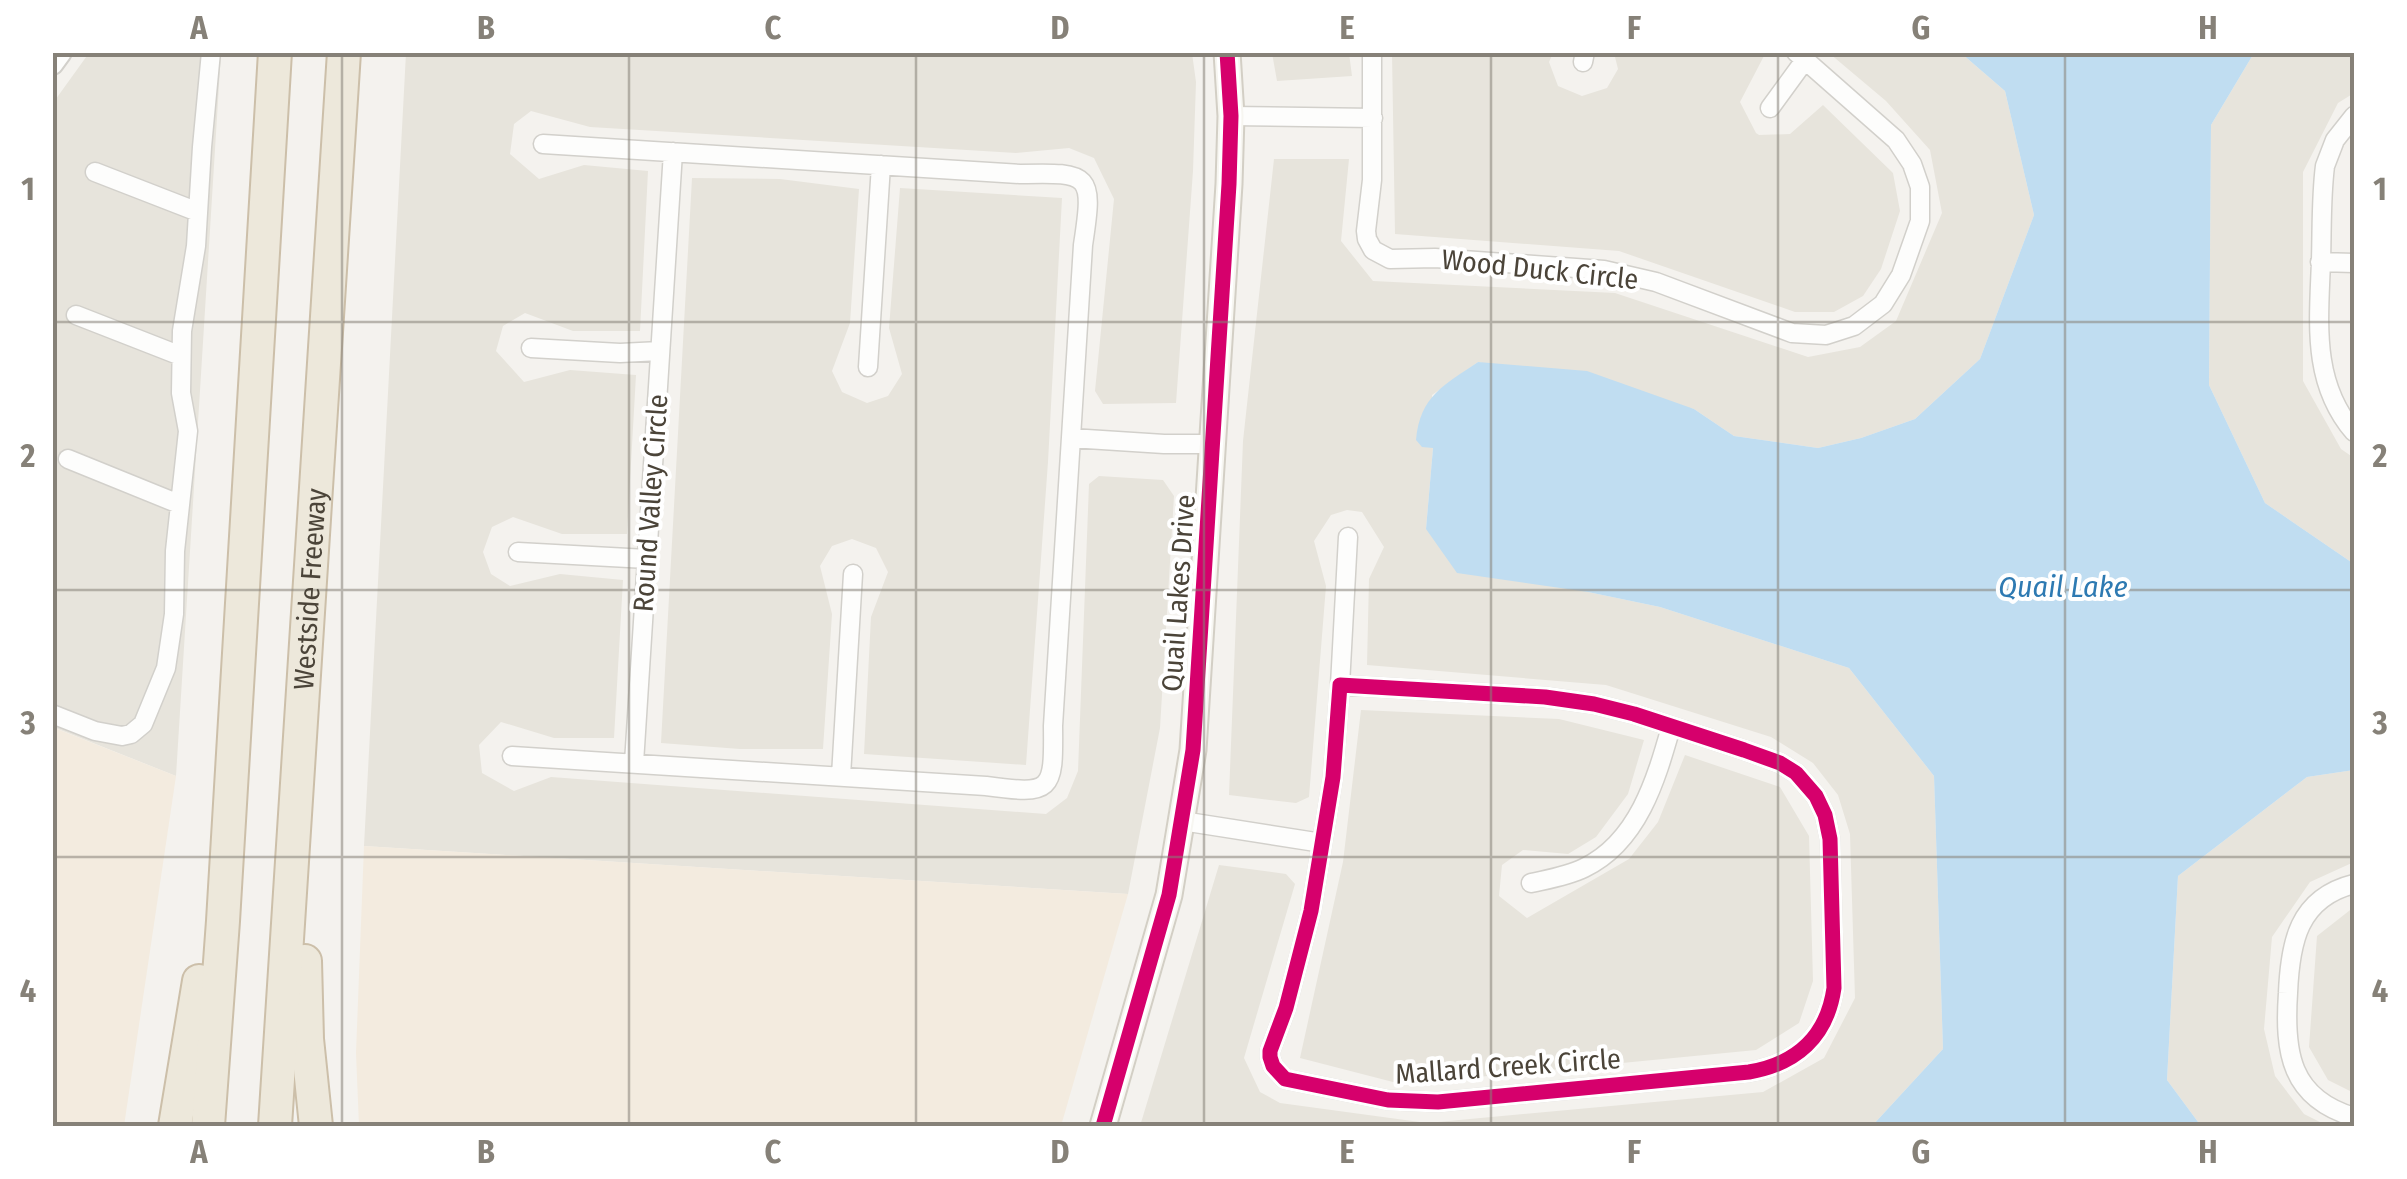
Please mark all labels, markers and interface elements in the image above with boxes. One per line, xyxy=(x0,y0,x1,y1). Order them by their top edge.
text: A xyxy=(189,9,208,47)
text: B xyxy=(477,9,495,47)
text: C xyxy=(765,9,782,47)
text: D xyxy=(1050,9,1070,47)
text: E xyxy=(1339,9,1355,47)
text: F xyxy=(1627,9,1641,47)
text: G xyxy=(1912,9,1930,47)
text: H xyxy=(2198,9,2218,47)
text: 1 xyxy=(21,170,35,208)
text: 1 xyxy=(2373,170,2387,208)
street label: Wood Duck Circle xyxy=(1440,243,1640,296)
street label: Round Valley Circle xyxy=(626,393,675,613)
text: 2 xyxy=(20,437,36,475)
text: 2 xyxy=(2372,437,2388,475)
street label: Westside Freeway xyxy=(287,487,333,691)
street label: Quail Lakes Drive xyxy=(1155,493,1202,693)
water label: Quail Lake xyxy=(1998,569,2128,605)
text: 3 xyxy=(19,704,36,742)
text: 3 xyxy=(2371,704,2388,742)
text: 4 xyxy=(20,972,36,1010)
text: 4 xyxy=(2372,972,2388,1010)
street label: Mallard Creek Circle xyxy=(1394,1042,1622,1091)
text: A xyxy=(189,1133,208,1171)
text: B xyxy=(477,1133,495,1171)
text: C xyxy=(765,1133,782,1171)
text: D xyxy=(1050,1133,1070,1171)
text: E xyxy=(1339,1133,1355,1171)
text: F xyxy=(1627,1133,1641,1171)
text: G xyxy=(1912,1133,1930,1171)
text: H xyxy=(2198,1133,2218,1171)

